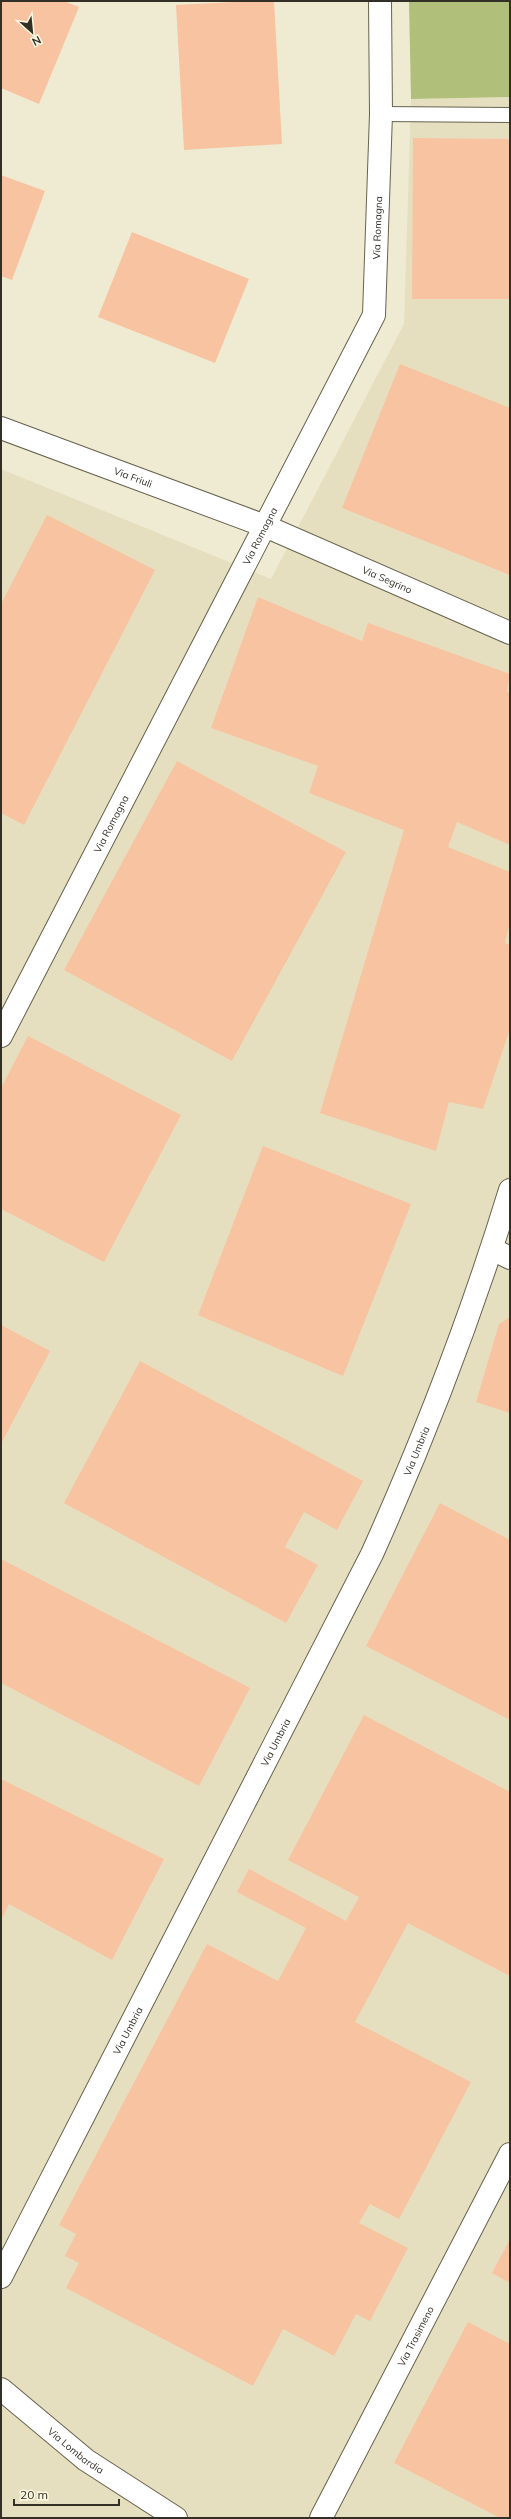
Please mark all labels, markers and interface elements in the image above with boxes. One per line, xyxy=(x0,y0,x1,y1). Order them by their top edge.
north arrow xyxy=(12,12,52,52)
text: N xyxy=(30,33,43,49)
street label: Via Romagna xyxy=(369,196,385,260)
street label: Via Friuli xyxy=(112,464,154,490)
street label: Via Romagna xyxy=(239,505,280,567)
street label: Via Segrino xyxy=(360,563,415,596)
street label: Via Romagna xyxy=(91,793,131,855)
street label: Via Umbria xyxy=(400,1424,432,1477)
street label: Via Umbria xyxy=(258,1716,293,1768)
street label: Via Umbria xyxy=(110,2004,145,2057)
street label: Via Trasimeno xyxy=(394,2304,437,2368)
street label: Via Lombardia xyxy=(45,2424,106,2476)
scale bar xyxy=(14,2481,119,2507)
text: 20 m xyxy=(20,2487,48,2502)

